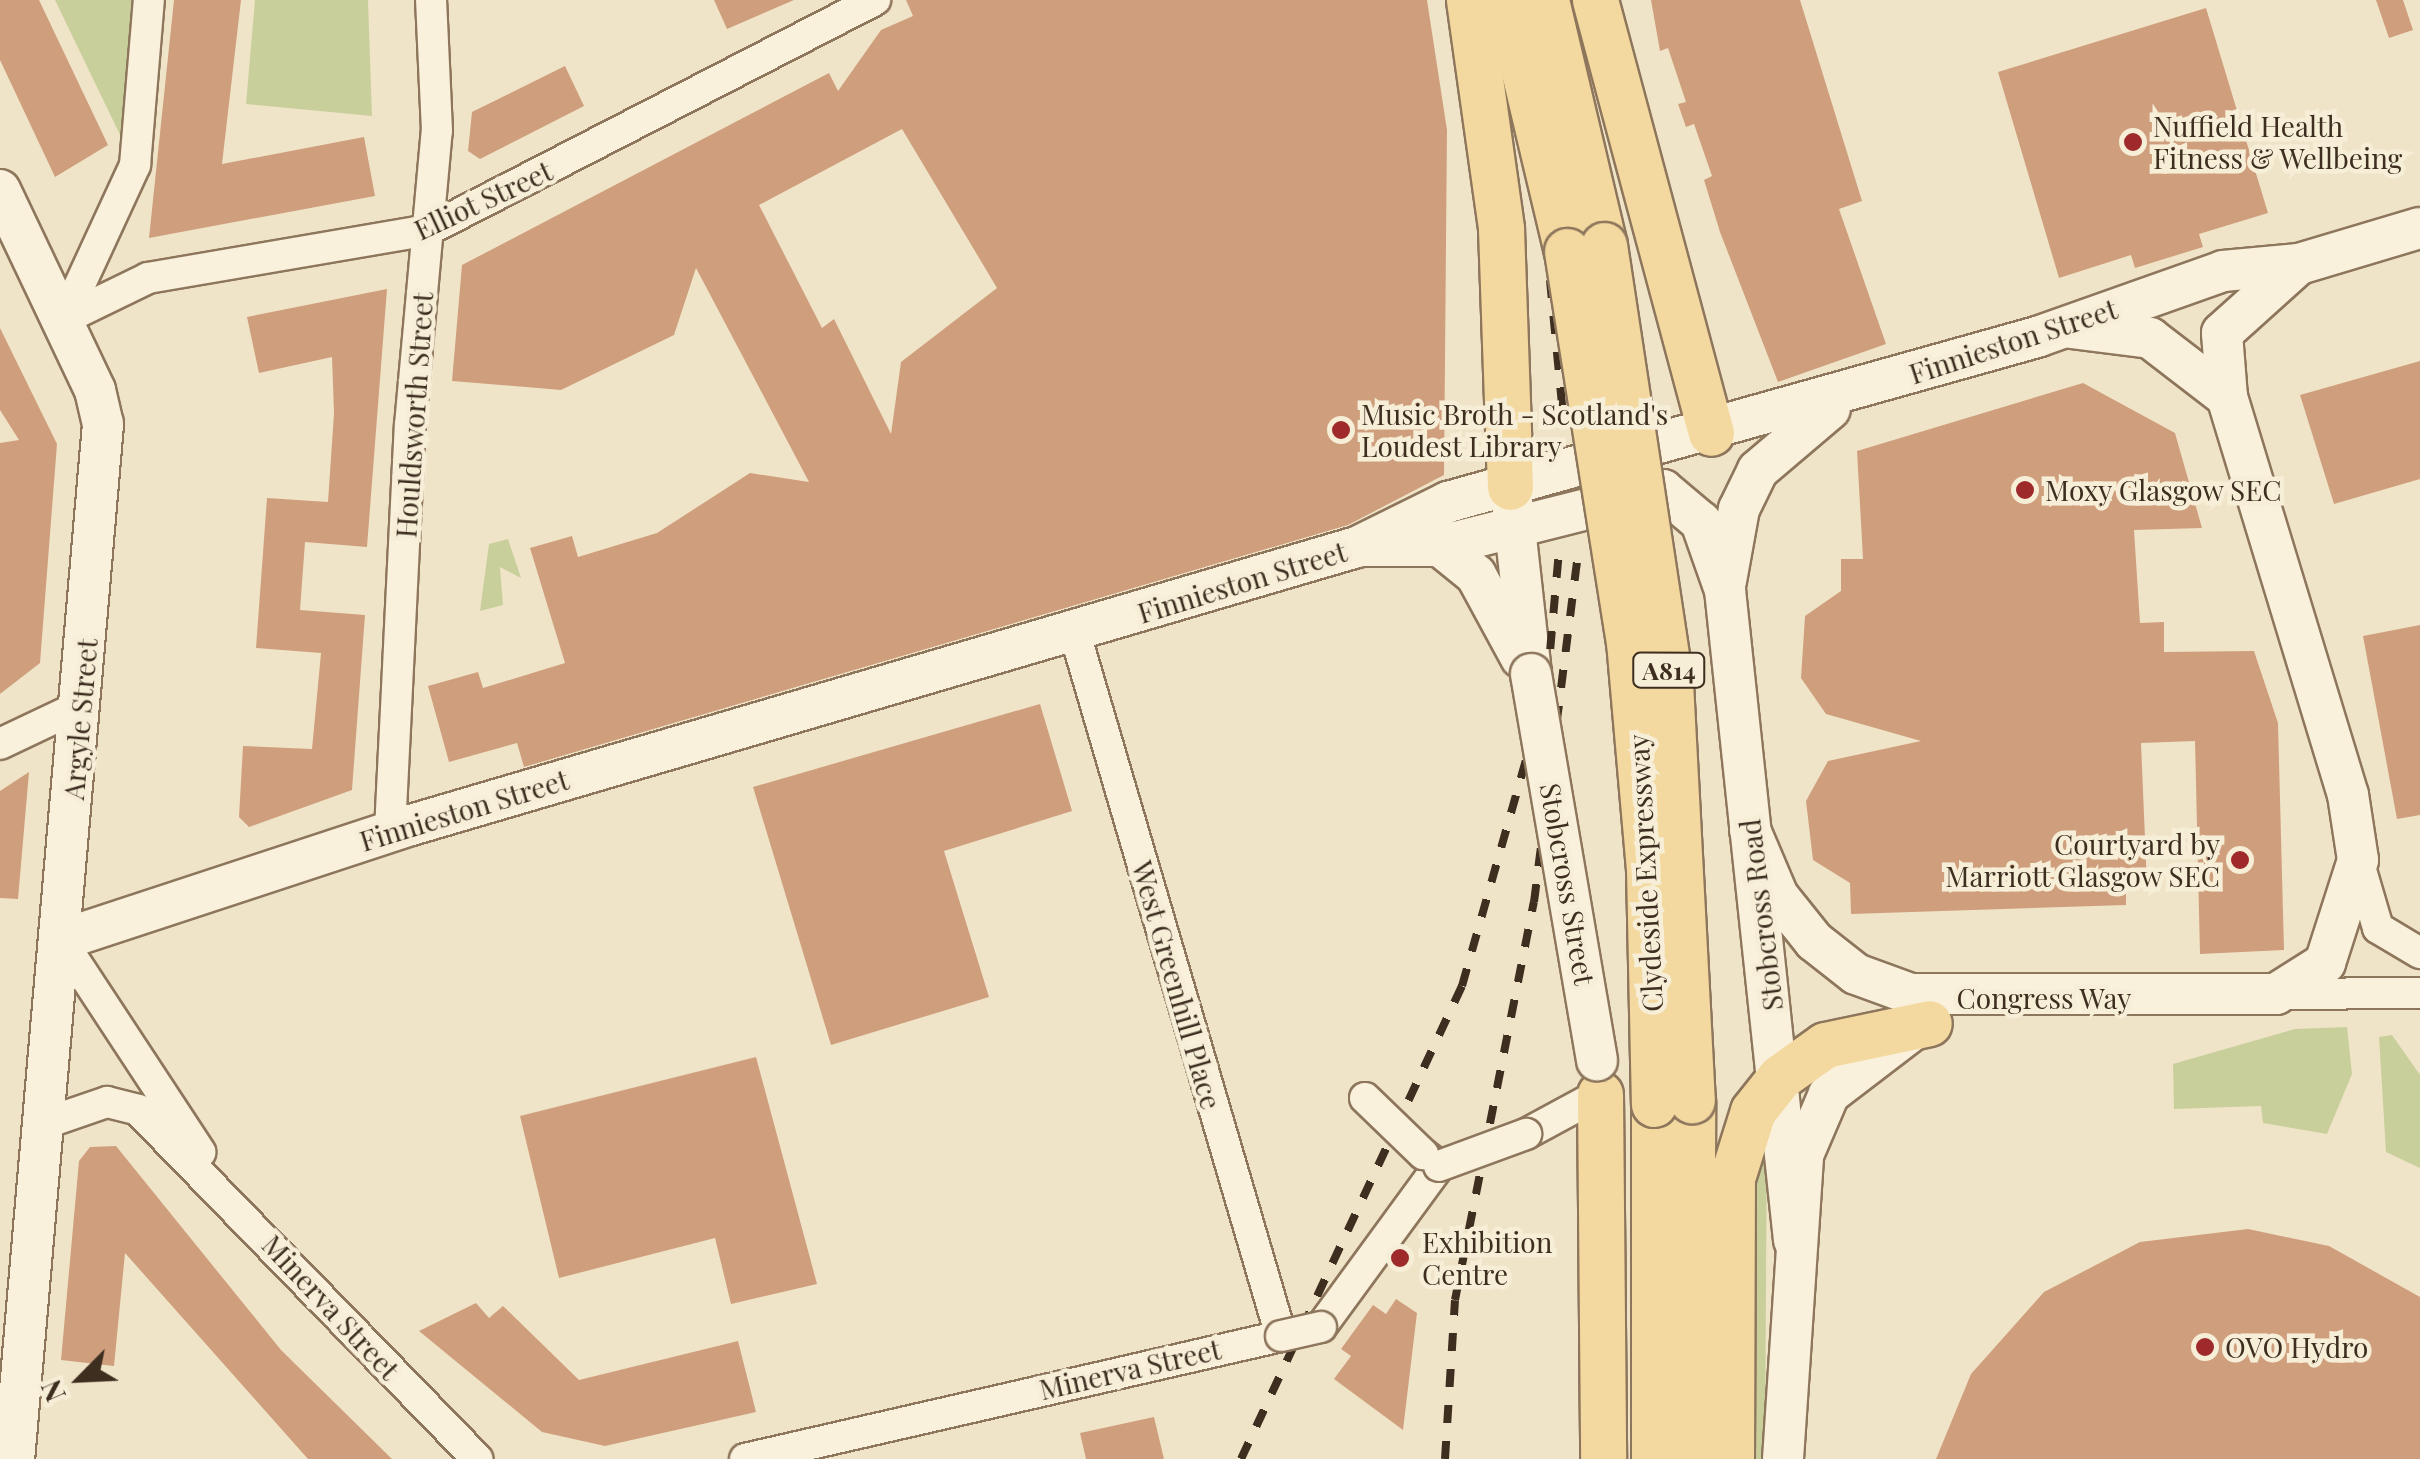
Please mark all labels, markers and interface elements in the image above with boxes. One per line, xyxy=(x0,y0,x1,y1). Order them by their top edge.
place label: Nuffield Health Fitness & Wellbeing xyxy=(2153,109,2403,175)
marker: Nuffield Health Fitness & Wellbeing xyxy=(2122,131,2144,153)
street label: Elliot Street xyxy=(409,153,557,247)
street label: Houldsworth Street xyxy=(389,291,439,539)
street label: Finnieston Street xyxy=(1905,292,2121,390)
place label: Music Broth - Scotland's Loudest Library xyxy=(1361,397,1668,463)
marker: Music Broth - Scotland's Loudest Library xyxy=(1330,419,1352,441)
place label: Moxy Glasgow SEC xyxy=(2045,473,2283,507)
marker: Moxy Glasgow SEC xyxy=(2014,479,2036,501)
street label: Finnieston Street xyxy=(1134,534,1350,630)
street label: Argyle Street xyxy=(56,637,104,801)
road number: A814 xyxy=(1632,650,1706,690)
street label: Clydeside Expressway xyxy=(1621,733,1669,1013)
street label: Finnieston Street xyxy=(356,762,572,858)
street label: Stobcross Street xyxy=(1534,781,1602,987)
street label: Stobcross Road xyxy=(1733,817,1789,1013)
place label: Courtyard by Marriott Glasgow SEC xyxy=(1944,827,2220,893)
marker: Courtyard by Marriott Glasgow SEC xyxy=(2229,849,2251,871)
street label: West Greenhill Place xyxy=(1125,857,1229,1113)
street label: Congress Way xyxy=(1956,981,2132,1015)
place label: Exhibition Centre xyxy=(1422,1225,1552,1291)
street label: Minerva Street xyxy=(255,1228,407,1386)
marker: Exhibition Centre xyxy=(1387,1245,1413,1271)
north arrow xyxy=(30,1329,130,1429)
place label: OVO Hydro xyxy=(2225,1330,2368,1364)
street label: Minerva Street xyxy=(1036,1332,1224,1406)
marker: OVO Hydro xyxy=(2194,1336,2216,1358)
text: N xyxy=(31,1375,73,1408)

